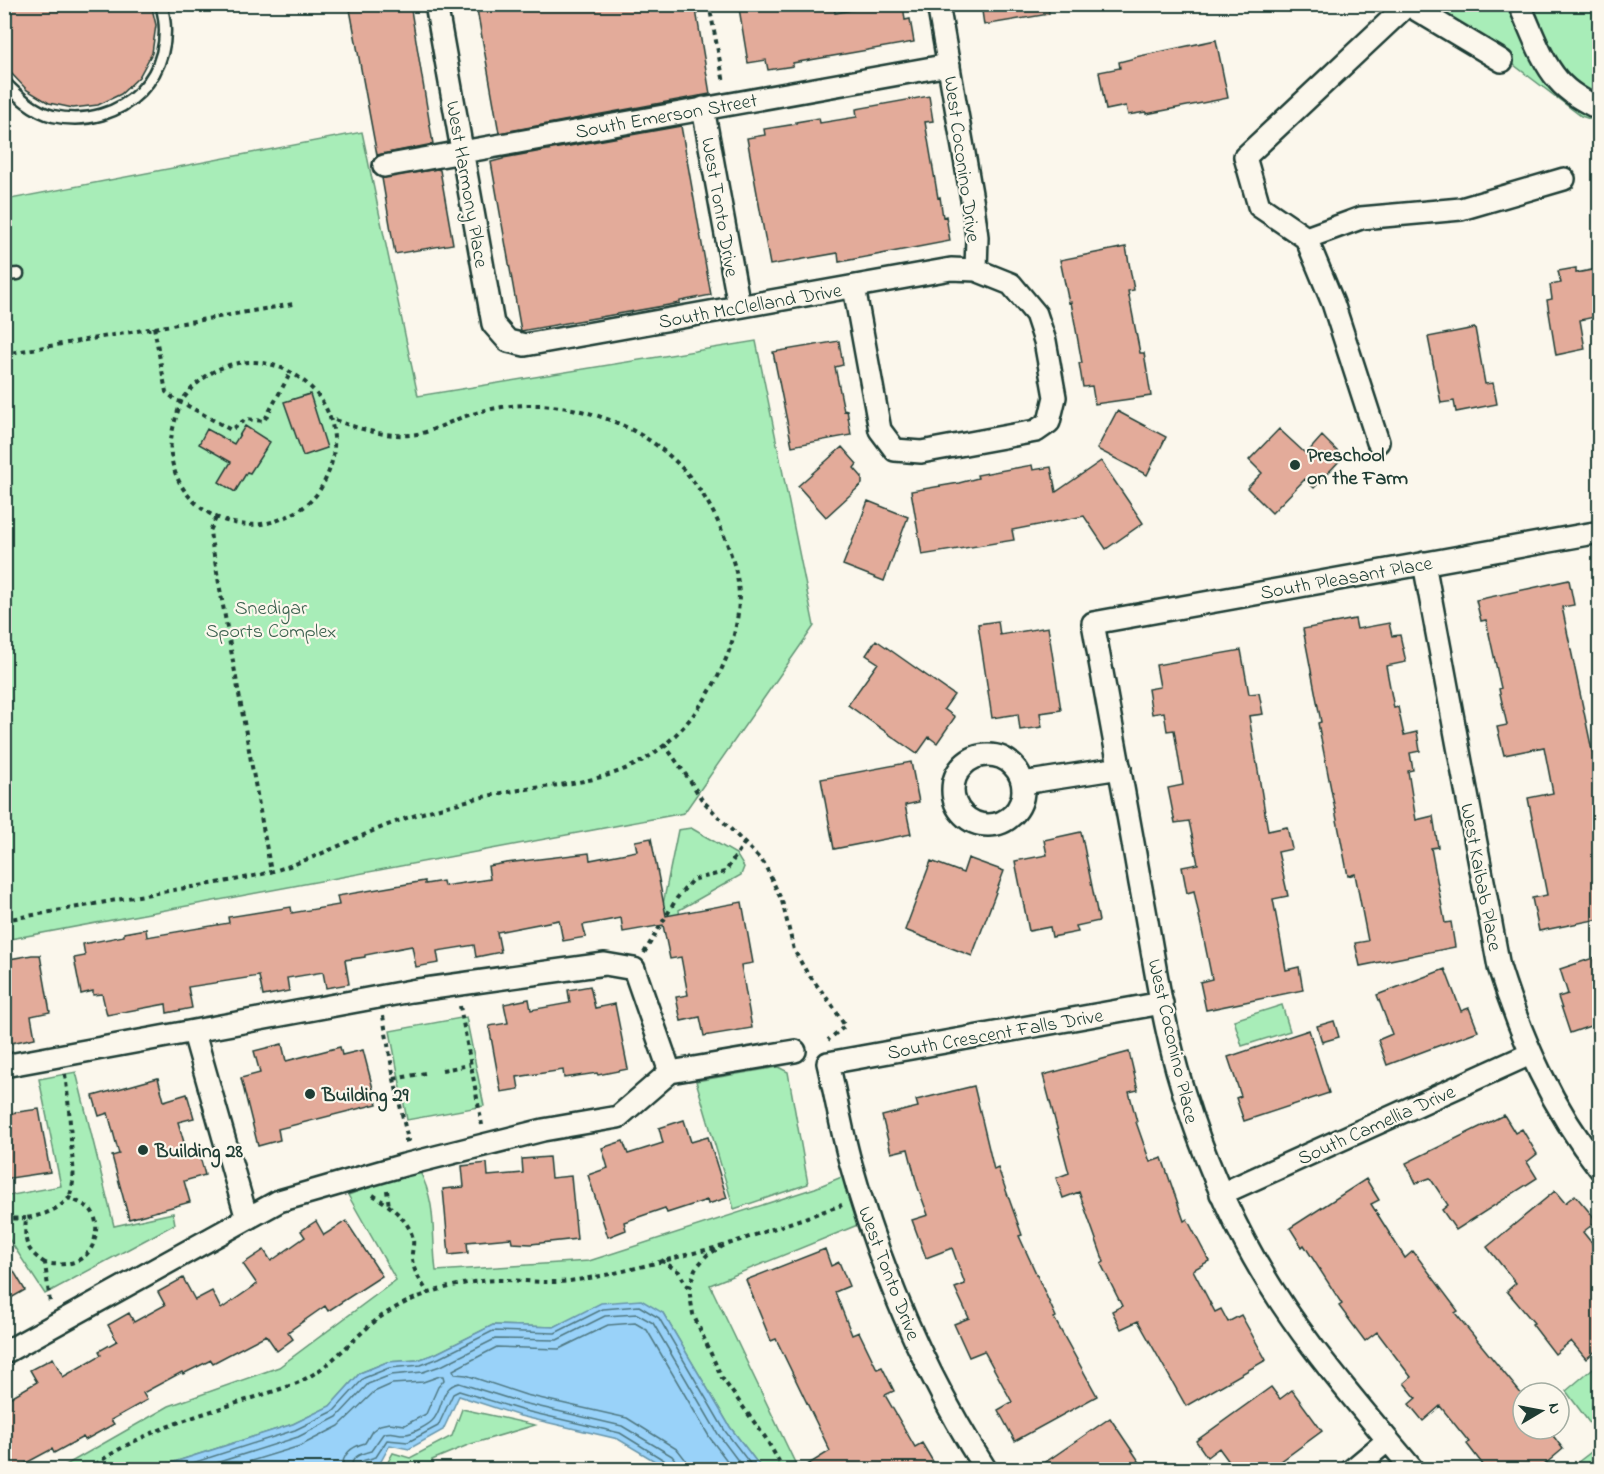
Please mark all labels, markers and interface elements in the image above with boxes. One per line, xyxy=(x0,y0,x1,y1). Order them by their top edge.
street label: West Coconino Drive xyxy=(935,74,987,244)
street label: South Emerson Street xyxy=(573,87,760,148)
street label: West Harmony Place xyxy=(437,99,495,270)
street label: West Tonto Drive xyxy=(692,135,745,279)
street label: South McClelland Drive xyxy=(657,277,844,338)
place label: Preschool on the Farm xyxy=(1307,442,1408,494)
marker: Preschool on the Farm xyxy=(1288,458,1302,472)
street label: South Pleasant Place xyxy=(1258,550,1435,609)
park label: Snedigar Sports Complex xyxy=(206,595,336,647)
street label: West Kaibab Place xyxy=(1451,801,1508,954)
street label: West Coconino Place xyxy=(1139,956,1205,1127)
street label: South Crescent Falls Drive xyxy=(885,1002,1106,1069)
street label: South Camellia Drive xyxy=(1293,1078,1461,1174)
place label: Building 29 xyxy=(321,1082,409,1112)
marker: Building 29 xyxy=(303,1087,317,1101)
place label: Building 28 xyxy=(154,1138,243,1168)
marker: Building 28 xyxy=(136,1143,150,1157)
street label: West Tonto Drive xyxy=(849,1203,927,1345)
north arrow xyxy=(1511,1381,1571,1441)
text: N xyxy=(1541,1401,1567,1416)

